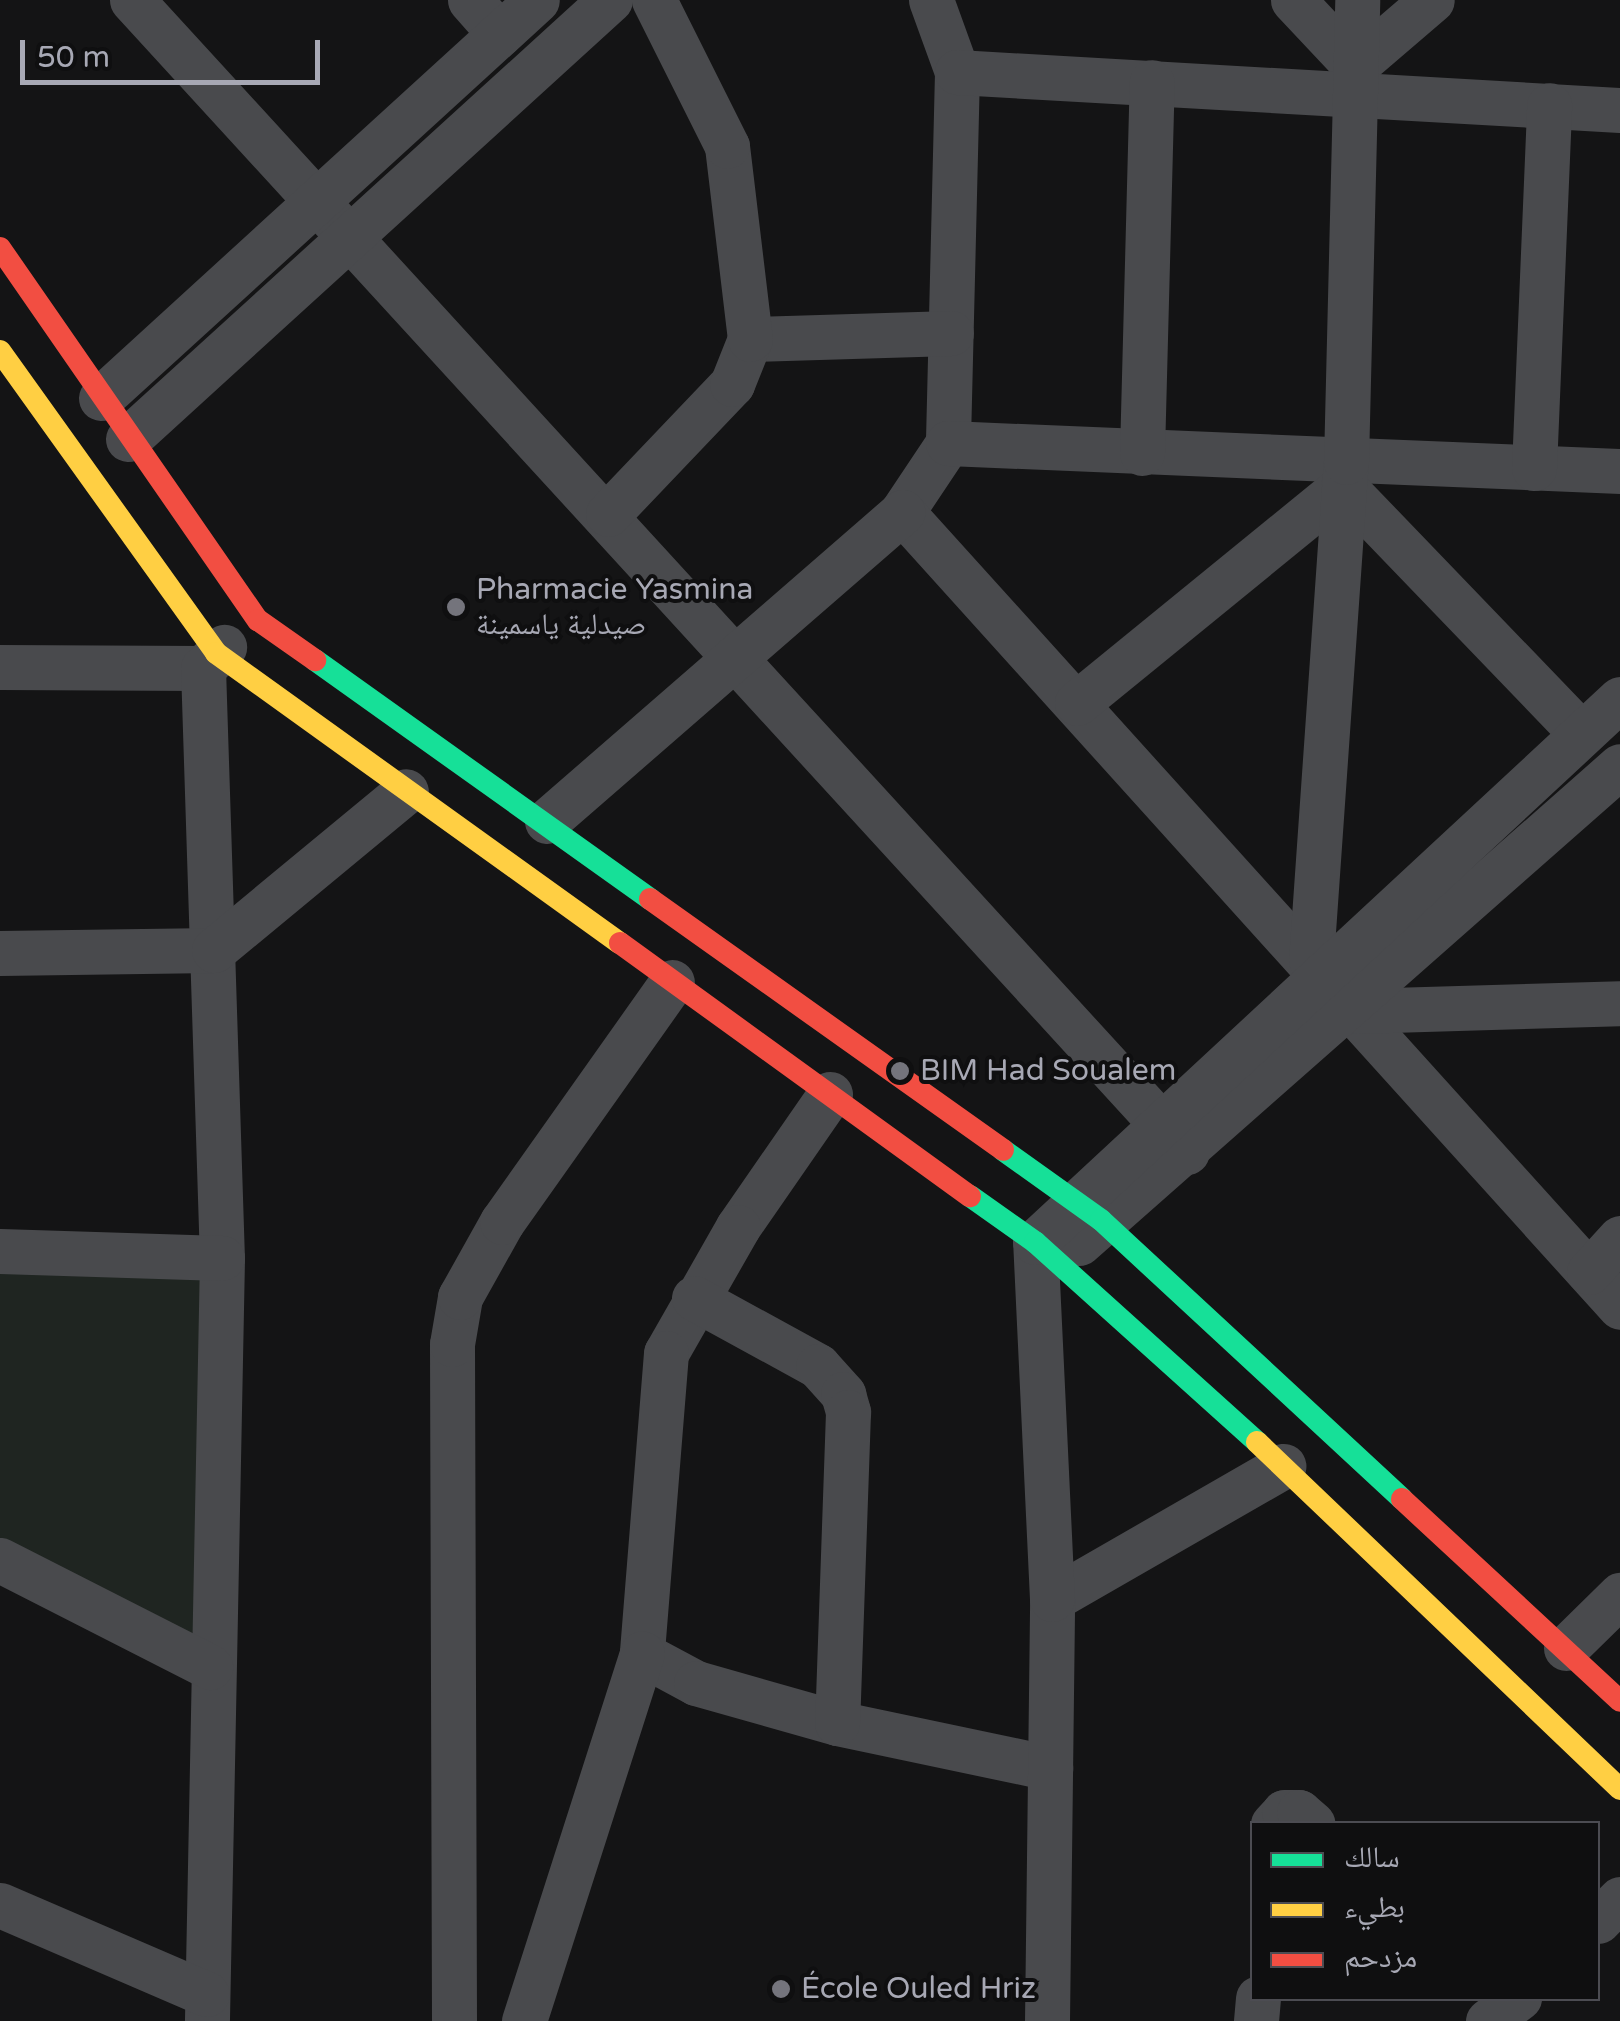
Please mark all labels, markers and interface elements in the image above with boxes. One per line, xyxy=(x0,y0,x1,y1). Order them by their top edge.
scale bar xyxy=(25,20,325,82)
text: 50 m xyxy=(37,39,110,76)
place label: Pharmacie Yasmina صيدلية ياسمينة xyxy=(476,572,753,642)
marker: Pharmacie Yasmina صيدلية ياسمينة xyxy=(445,596,467,618)
place label: BIM Had Soualem xyxy=(920,1053,1176,1089)
marker: BIM Had Soualem xyxy=(889,1060,911,1082)
legend xyxy=(1250,1821,1600,2001)
text: سالك xyxy=(1344,1839,1400,1876)
text: بطيء xyxy=(1344,1889,1405,1926)
text: مزدحم xyxy=(1344,1939,1417,1976)
place label: École Ouled Hriz xyxy=(801,1971,1036,2007)
marker: École Ouled Hriz xyxy=(770,1978,792,2000)

